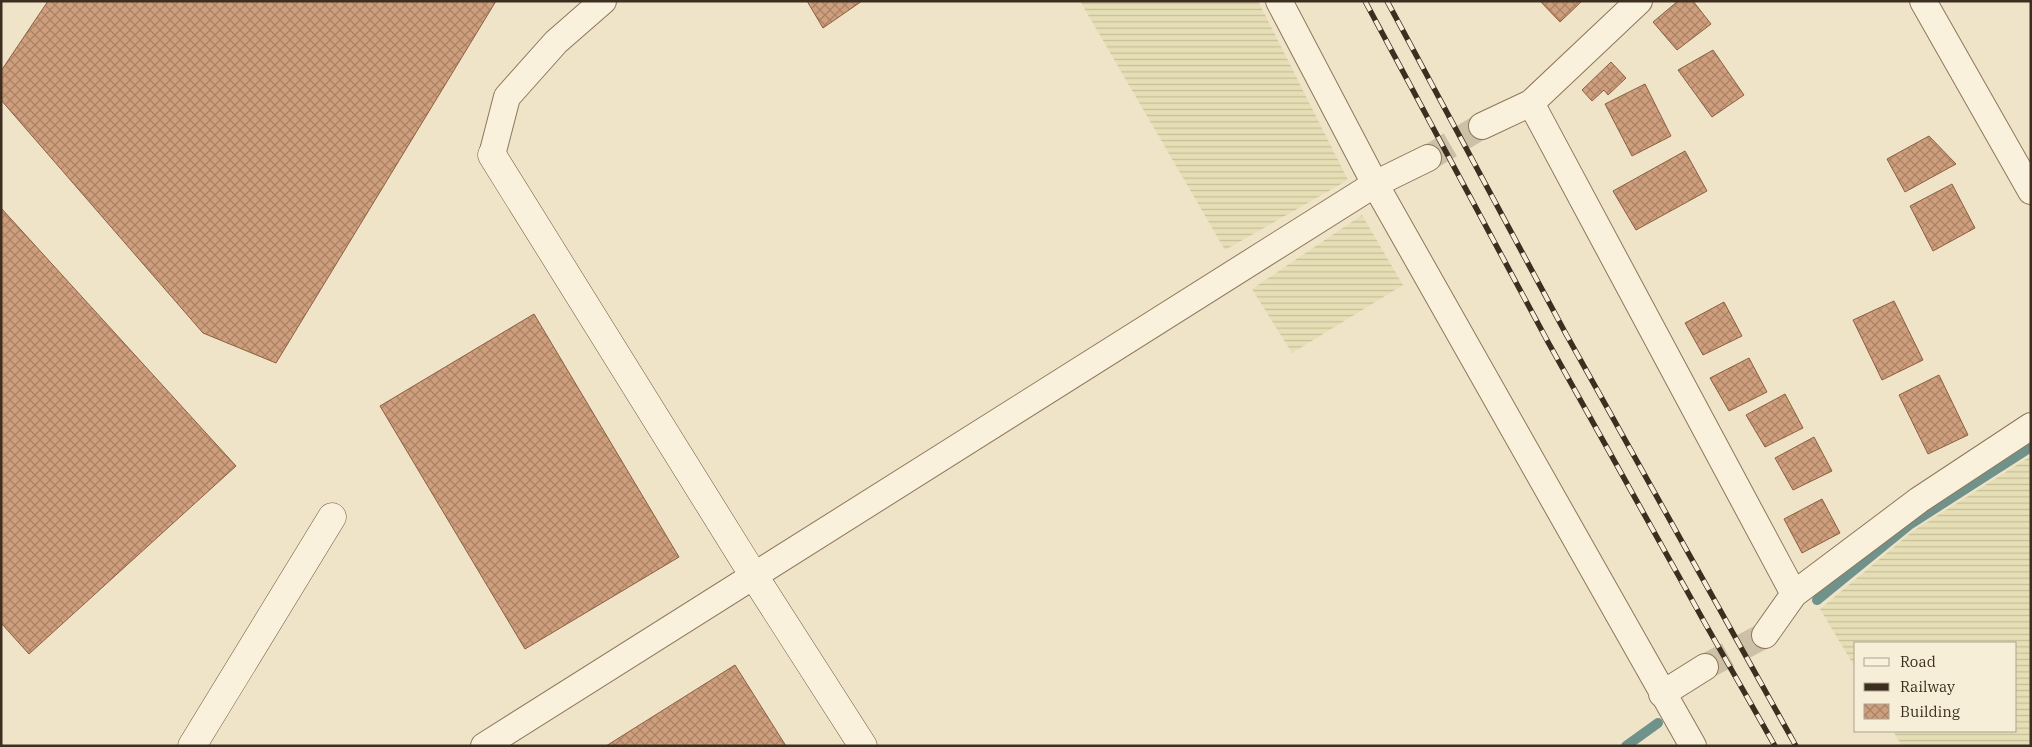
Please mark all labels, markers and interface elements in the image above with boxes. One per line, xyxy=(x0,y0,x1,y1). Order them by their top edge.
legend xyxy=(1854,642,2017,732)
text: Road xyxy=(1900,652,1936,671)
text: Railway xyxy=(1900,677,1955,696)
text: Building xyxy=(1900,702,1960,721)

